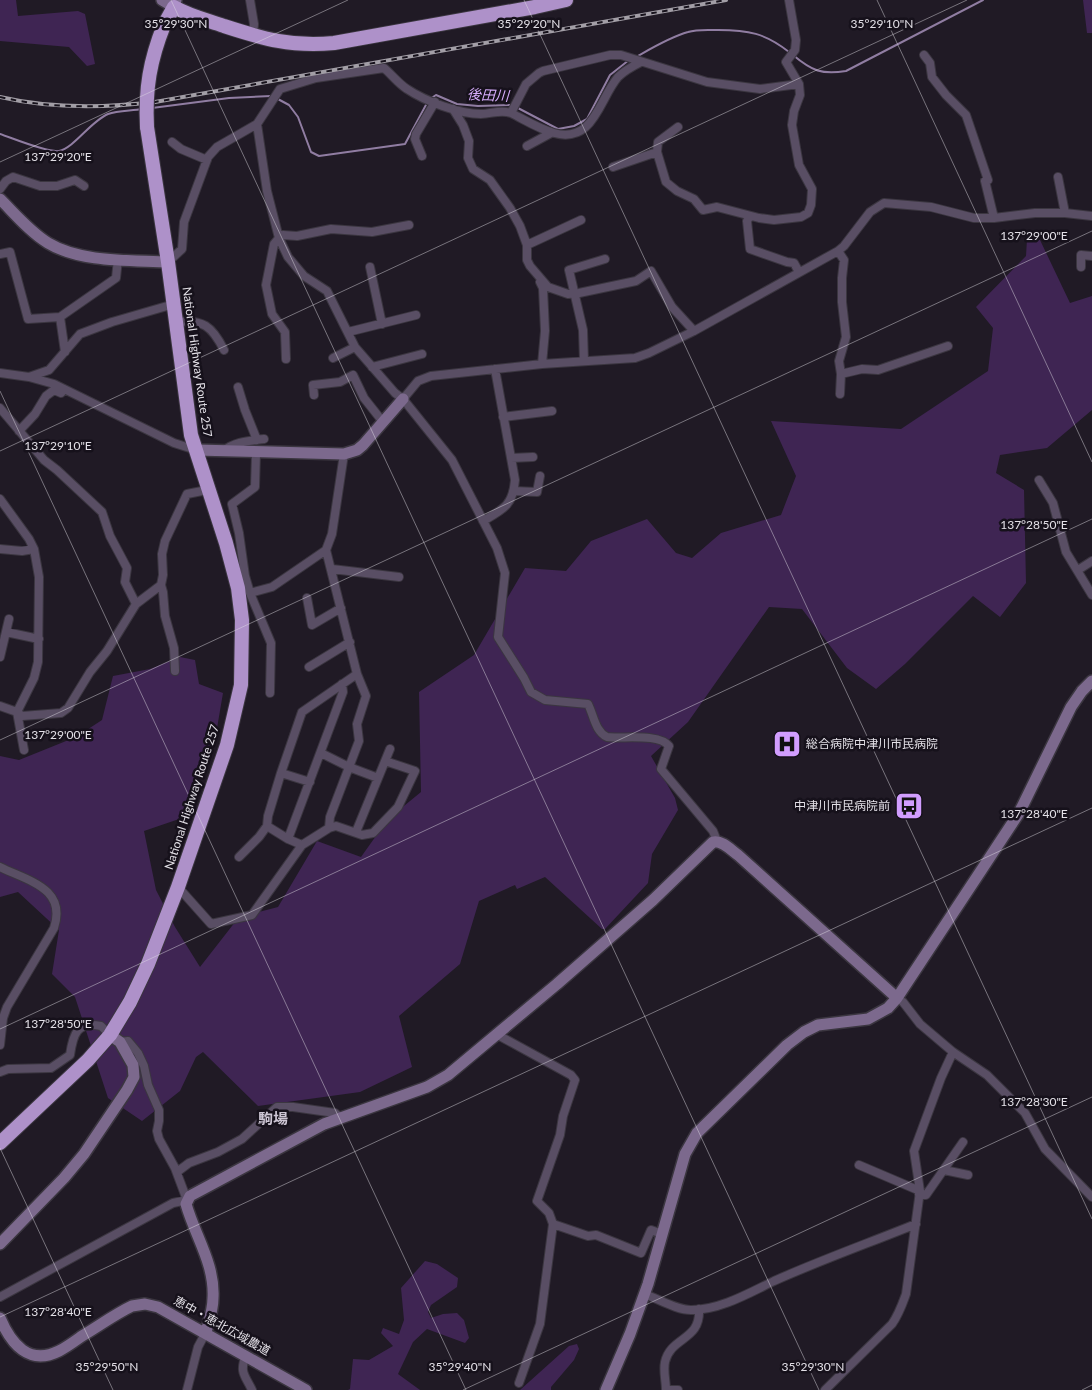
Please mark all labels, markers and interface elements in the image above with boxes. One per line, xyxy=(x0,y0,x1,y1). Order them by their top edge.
text: 35°29'30"N xyxy=(145,16,207,31)
text: 35°29'20"N xyxy=(498,16,560,31)
text: 35°29'10"N xyxy=(851,16,913,31)
water label: 後田川 xyxy=(467,85,511,104)
text: 137°29'20"E xyxy=(24,149,92,164)
text: 137°29'00"E xyxy=(1000,228,1068,243)
street label: National Highway Route 257 xyxy=(180,286,215,438)
text: 137°29'10"E xyxy=(24,438,92,453)
text: 137°28'50"E xyxy=(1000,517,1068,532)
street label: National Highway Route 257 xyxy=(161,722,222,871)
text: 137°29'00"E xyxy=(24,727,92,742)
hospital icon: 総合病院中津川市民病院 xyxy=(772,729,802,759)
place label: 総合病院中津川市民病院 xyxy=(806,736,938,751)
bus stop icon: 中津川市民病院前 xyxy=(894,791,924,821)
place label: 中津川市民病院前 xyxy=(794,798,890,813)
text: 137°28'40"E xyxy=(1000,806,1068,821)
text: 137°28'50"E xyxy=(24,1016,92,1031)
text: 137°28'30"E xyxy=(1000,1094,1068,1109)
district label: 駒場 xyxy=(258,1109,288,1127)
street label: 恵中・恵北広域農道 xyxy=(171,1293,273,1358)
text: 137°28'40"E xyxy=(24,1304,92,1319)
text: 35°29'50"N xyxy=(76,1359,138,1374)
text: 35°29'40"N xyxy=(429,1359,491,1374)
text: 35°29'30"N xyxy=(782,1359,844,1374)

